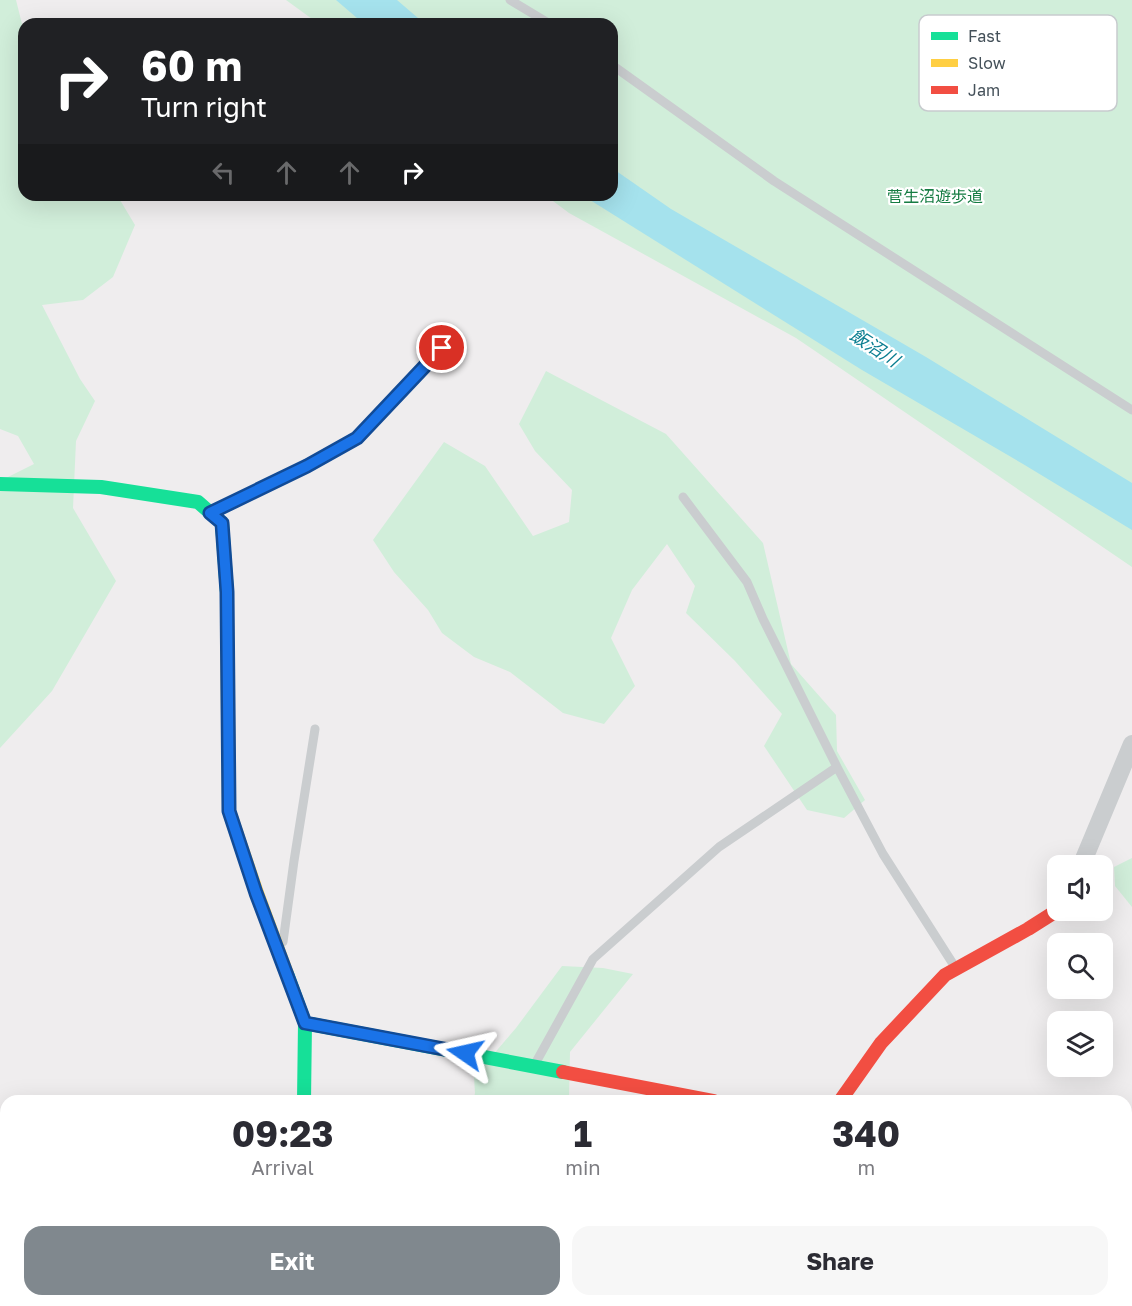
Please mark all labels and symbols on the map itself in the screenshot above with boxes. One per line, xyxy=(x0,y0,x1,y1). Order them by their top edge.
legend xyxy=(919,15,1117,111)
text: Fast xyxy=(968,26,1001,46)
text: Slow xyxy=(968,53,1006,73)
text: Jam xyxy=(968,80,1000,100)
park label: 菅生沼遊歩道 xyxy=(887,186,983,206)
pin xyxy=(416,322,467,373)
water label: 飯沼川 xyxy=(846,323,905,372)
position arrow xyxy=(433,1021,497,1085)

